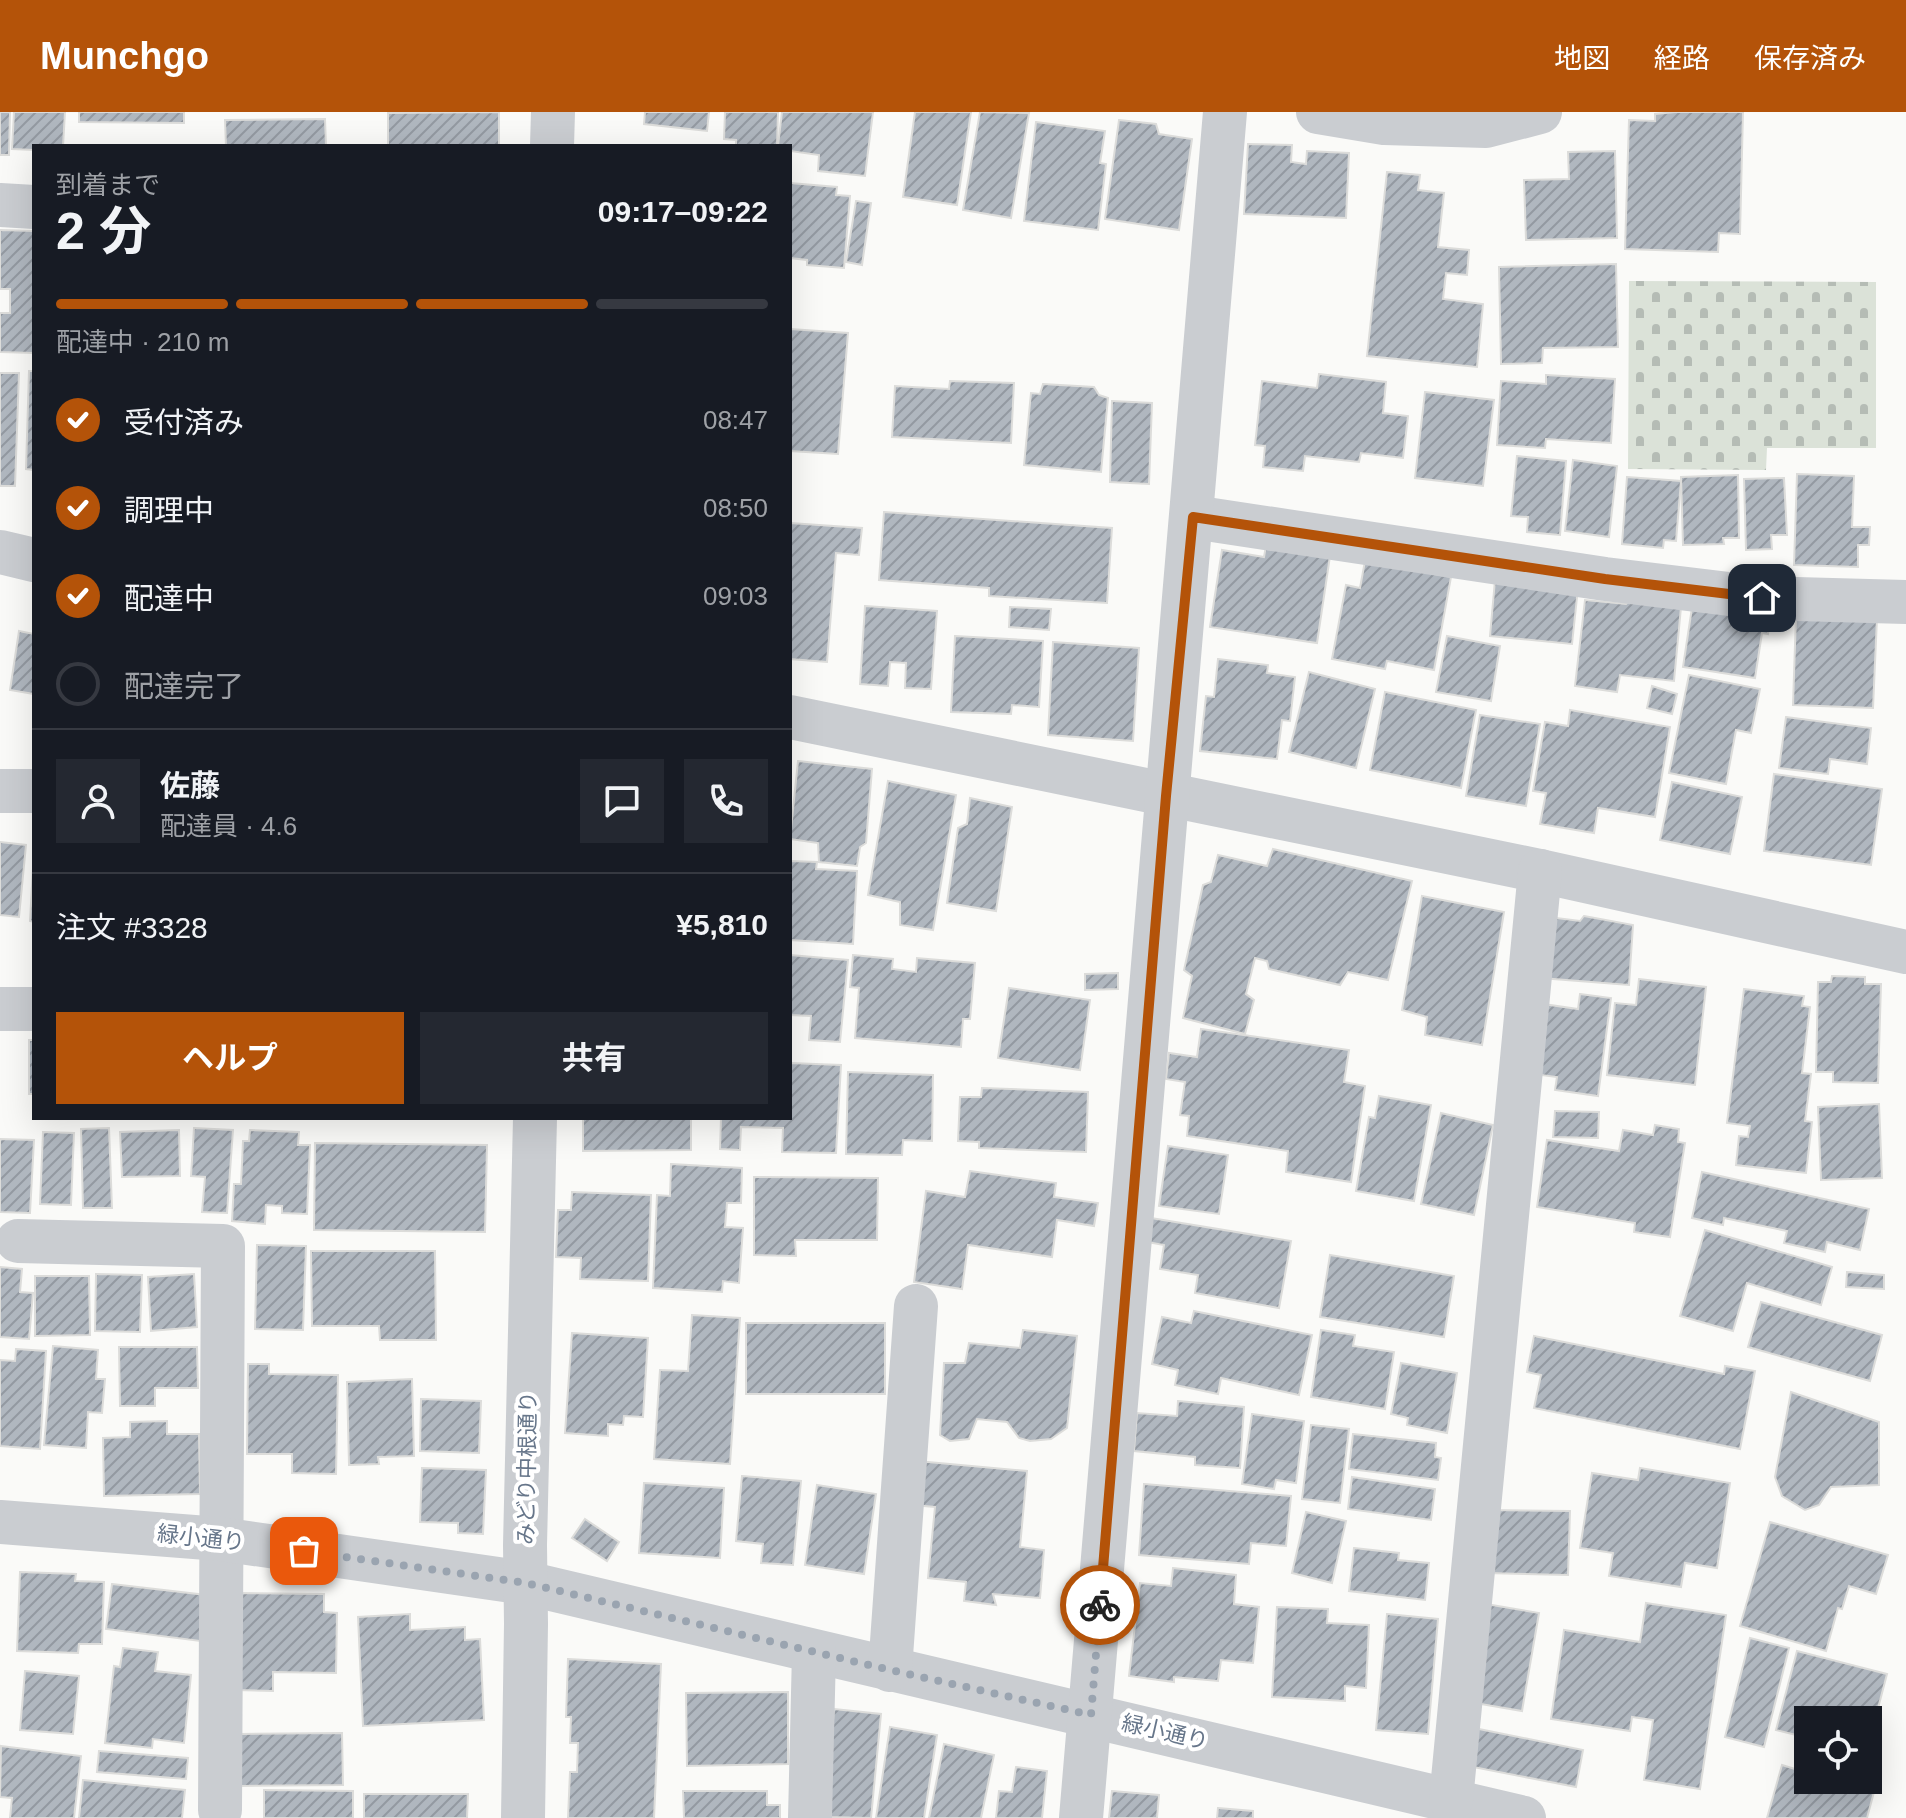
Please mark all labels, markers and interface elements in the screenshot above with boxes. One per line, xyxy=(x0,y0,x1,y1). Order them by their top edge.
text: Munchgo xyxy=(40,35,209,77)
text: 地図 xyxy=(1554,43,1610,74)
text: 経路 xyxy=(1654,43,1710,74)
text: 保存済み xyxy=(1754,43,1866,74)
text: 到着まで xyxy=(56,170,160,200)
text: 09:17–09:22 xyxy=(598,195,768,228)
text: 2 分 xyxy=(56,202,151,260)
text: 配達中 · 210 m xyxy=(56,327,229,357)
icon: check xyxy=(56,398,100,442)
text: 08:47 xyxy=(703,405,768,435)
text: 受付済み xyxy=(124,406,244,439)
icon: check xyxy=(56,486,100,530)
text: 08:50 xyxy=(703,493,768,523)
text: 調理中 xyxy=(124,494,214,527)
pin xyxy=(1728,564,1796,632)
icon: check xyxy=(56,574,100,618)
icon: home xyxy=(1740,576,1784,620)
text: 09:03 xyxy=(703,581,768,611)
text: 配達中 xyxy=(124,582,214,615)
text: 配達完了 xyxy=(124,670,244,703)
button: person xyxy=(56,759,140,843)
button: chat xyxy=(580,759,664,843)
button: phone xyxy=(684,759,768,843)
text: 佐藤 xyxy=(160,769,220,802)
text: 配達員 · 4.6 xyxy=(160,811,297,841)
text: ¥5,810 xyxy=(676,908,768,941)
text: 注文 #3328 xyxy=(56,911,208,944)
button: ヘルプ xyxy=(56,1012,404,1104)
button: 共有 xyxy=(420,1012,768,1104)
street label: みどり中根通り xyxy=(513,1391,541,1545)
pin xyxy=(270,1517,338,1585)
street label: 緑小通り xyxy=(156,1521,246,1555)
icon: bag xyxy=(282,1529,326,1573)
courier xyxy=(1060,1565,1140,1645)
icon: bike xyxy=(1078,1583,1122,1627)
map controls xyxy=(1794,1706,1882,1794)
button: locate xyxy=(1794,1706,1882,1794)
street label: 緑小通り xyxy=(1119,1710,1211,1754)

